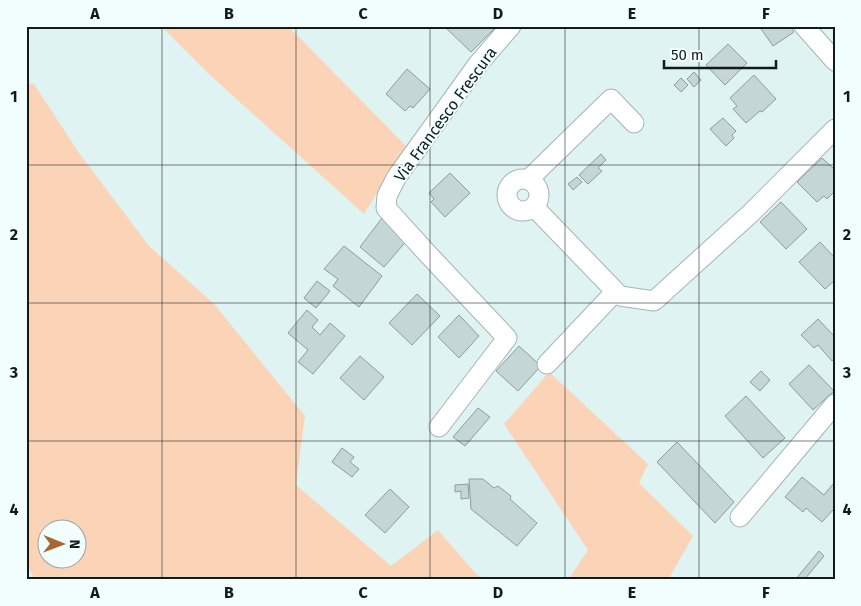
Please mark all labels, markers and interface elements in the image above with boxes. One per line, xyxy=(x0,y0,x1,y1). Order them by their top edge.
text: A xyxy=(89,4,100,23)
text: B xyxy=(224,4,234,23)
text: C xyxy=(358,4,368,23)
text: D xyxy=(493,4,503,23)
text: E xyxy=(628,4,636,23)
text: F xyxy=(762,4,770,23)
scale bar xyxy=(664,38,776,70)
street label: Via Francesco Frescura xyxy=(390,43,501,185)
text: 50 m xyxy=(671,46,704,64)
text: 1 xyxy=(10,87,18,106)
text: 1 xyxy=(843,87,851,106)
text: 2 xyxy=(10,225,18,244)
text: 2 xyxy=(843,225,851,244)
text: 3 xyxy=(9,363,18,382)
text: 3 xyxy=(842,363,851,382)
text: 4 xyxy=(9,500,19,519)
text: 4 xyxy=(842,500,852,519)
north arrow xyxy=(38,518,88,568)
text: N xyxy=(66,539,83,549)
text: A xyxy=(89,583,100,602)
text: B xyxy=(224,583,234,602)
text: C xyxy=(358,583,368,602)
text: D xyxy=(493,583,503,602)
text: E xyxy=(628,583,636,602)
text: F xyxy=(762,583,770,602)

